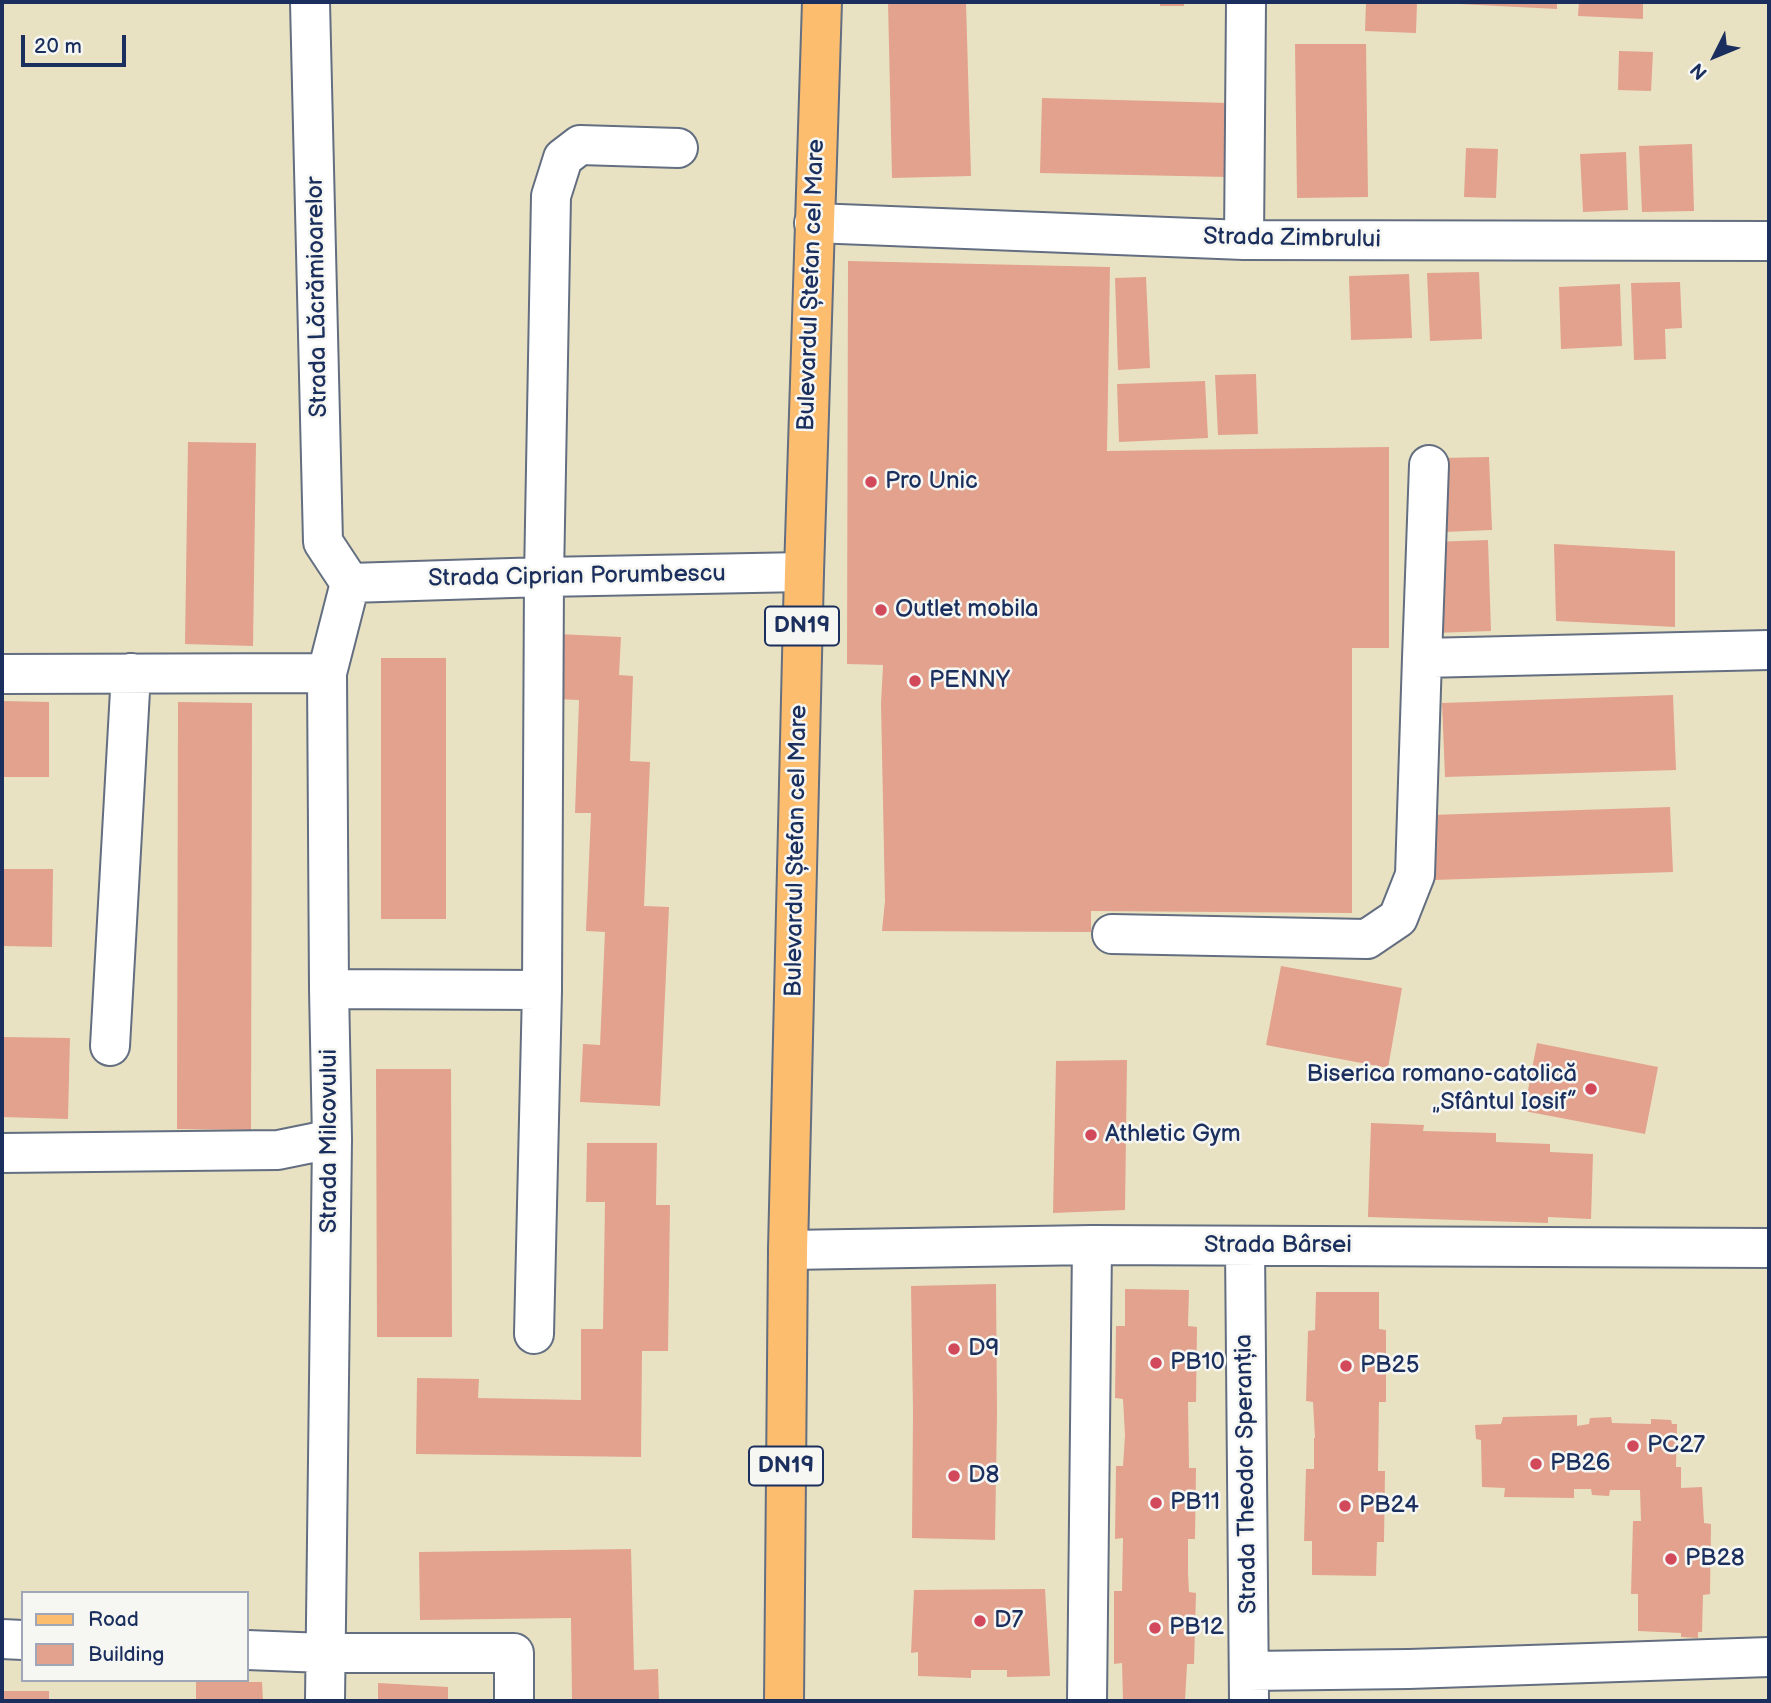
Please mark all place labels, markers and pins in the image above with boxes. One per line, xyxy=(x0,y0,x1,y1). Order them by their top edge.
place label: Pro Unic xyxy=(885,468,978,496)
marker: Pro Unic xyxy=(863,474,879,490)
place label: Outlet mobila xyxy=(895,596,1039,624)
marker: Outlet mobila xyxy=(873,602,889,618)
place label: PENNY xyxy=(929,667,1010,695)
marker: PENNY xyxy=(907,673,923,689)
place label: Biserica romano-catolică „Sfântul Iosif” xyxy=(1307,1061,1577,1117)
marker: Biserica romano-catolică „Sfântul Iosif” xyxy=(1583,1081,1599,1097)
place label: Athletic Gym xyxy=(1105,1121,1241,1149)
marker: Athletic Gym xyxy=(1083,1127,1099,1143)
place label: D9 xyxy=(968,1335,999,1363)
marker: D9 xyxy=(946,1341,962,1357)
place label: PB10 xyxy=(1170,1349,1225,1377)
place label: PB25 xyxy=(1360,1352,1419,1380)
marker: PB10 xyxy=(1148,1355,1164,1371)
marker: PB25 xyxy=(1338,1358,1354,1374)
place label: PC27 xyxy=(1647,1432,1705,1460)
marker: PC27 xyxy=(1625,1438,1641,1454)
place label: PB26 xyxy=(1550,1450,1610,1478)
marker: PB26 xyxy=(1528,1456,1544,1472)
place label: D8 xyxy=(968,1462,999,1490)
marker: D8 xyxy=(946,1468,962,1484)
place label: PB11 xyxy=(1170,1489,1220,1517)
place label: PB24 xyxy=(1359,1492,1419,1520)
marker: PB11 xyxy=(1148,1495,1164,1511)
marker: PB24 xyxy=(1337,1498,1353,1514)
place label: PB28 xyxy=(1685,1545,1745,1573)
marker: PB28 xyxy=(1663,1551,1679,1567)
place label: D7 xyxy=(994,1607,1023,1635)
marker: D7 xyxy=(972,1613,988,1629)
place label: PB12 xyxy=(1169,1614,1224,1642)
marker: PB12 xyxy=(1147,1620,1163,1636)

